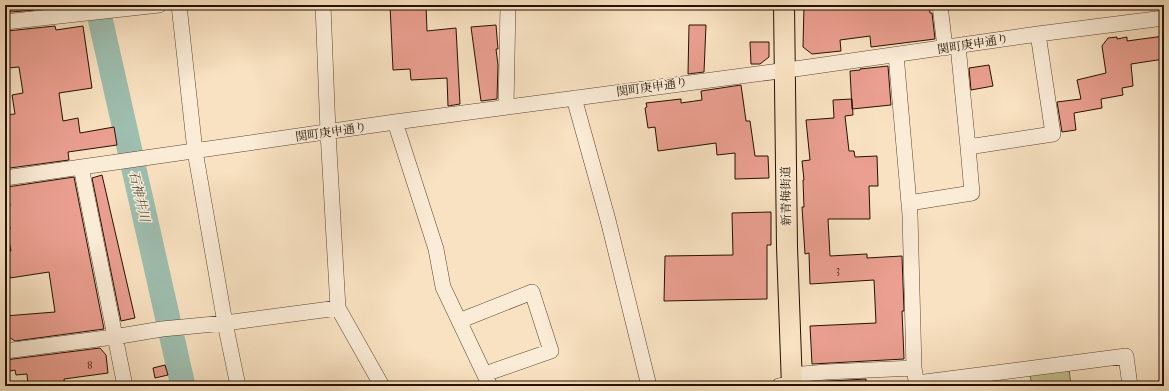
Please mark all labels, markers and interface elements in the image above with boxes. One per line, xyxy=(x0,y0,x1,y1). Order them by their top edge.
street label: 関町庚申通り xyxy=(936,31,1010,57)
street label: 関町庚申通り xyxy=(615,75,689,99)
street label: 関町庚申通り xyxy=(294,120,368,144)
street label: 新青梅街道 xyxy=(778,166,794,226)
water label: 石神井川 xyxy=(125,169,153,225)
house number: 3 xyxy=(836,264,840,276)
house number: 8 xyxy=(87,359,93,371)

